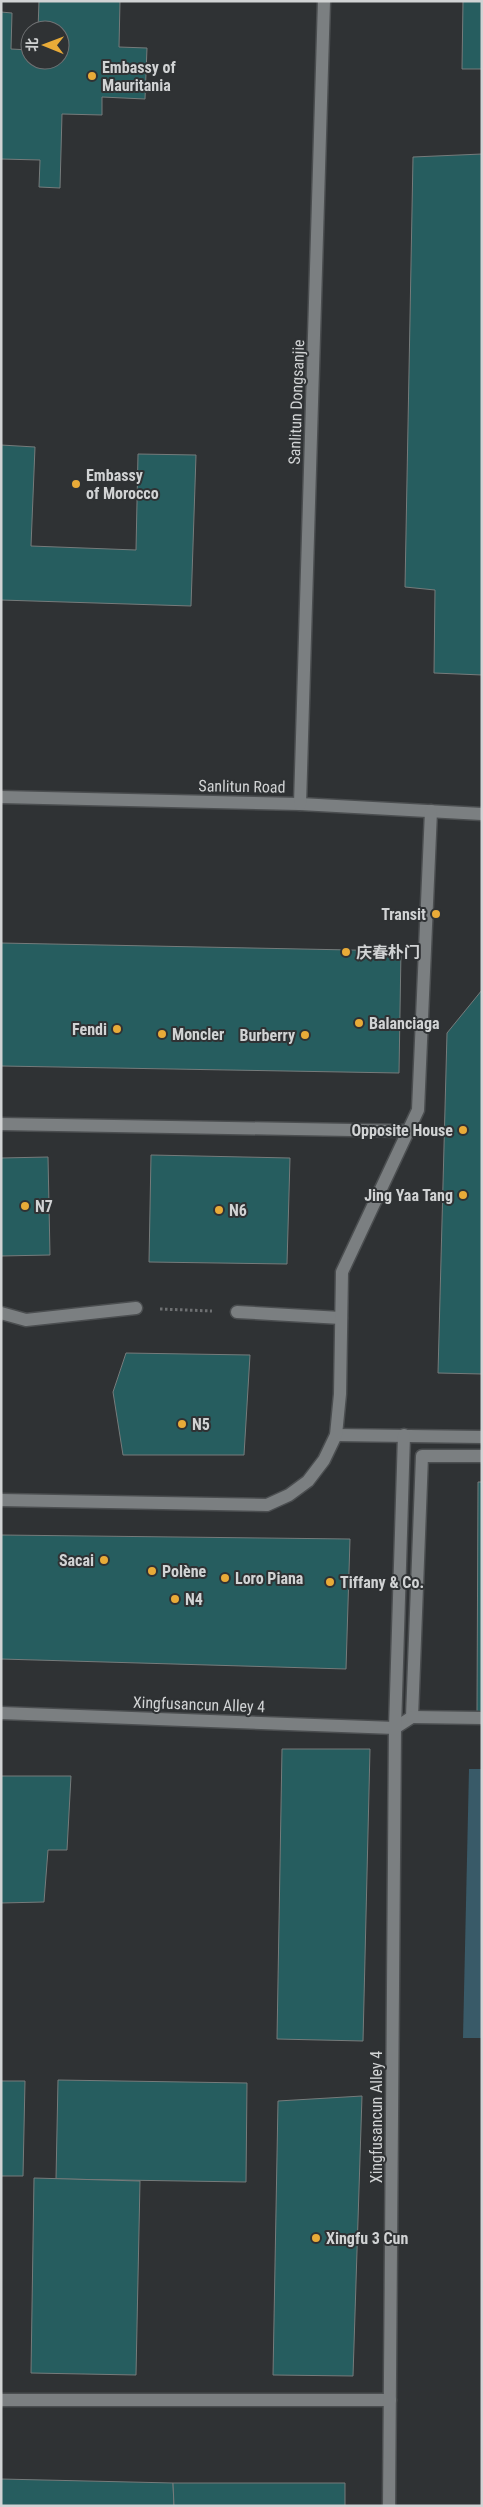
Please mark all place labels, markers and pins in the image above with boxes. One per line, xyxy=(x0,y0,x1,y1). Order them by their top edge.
place label: Embassy of Mauritania xyxy=(102,58,176,95)
marker: Embassy of Mauritania xyxy=(86,70,98,82)
place label: Embassy of Morocco xyxy=(86,466,159,503)
marker: Embassy of Morocco xyxy=(70,478,82,490)
place label: Transit xyxy=(381,905,426,924)
marker: Transit xyxy=(430,908,442,920)
place label: 庆春朴门 xyxy=(356,943,420,962)
marker: 庆春朴门 xyxy=(340,946,352,958)
place label: Balanciaga xyxy=(369,1014,440,1033)
marker: Balanciaga xyxy=(353,1017,365,1029)
place label: Fendi xyxy=(72,1020,107,1039)
marker: Fendi xyxy=(111,1023,123,1035)
place label: Moncler xyxy=(172,1025,224,1044)
place label: Burberry xyxy=(239,1026,295,1045)
marker: Moncler xyxy=(156,1028,168,1040)
marker: Burberry xyxy=(299,1029,311,1041)
place label: Opposite House xyxy=(351,1121,453,1140)
marker: Opposite House xyxy=(457,1124,469,1136)
place label: Jing Yaa Tang xyxy=(364,1186,453,1205)
marker: Jing Yaa Tang xyxy=(457,1189,469,1201)
place label: N7 xyxy=(35,1197,53,1216)
marker: N7 xyxy=(19,1200,31,1212)
place label: N6 xyxy=(229,1201,247,1220)
marker: N6 xyxy=(213,1204,225,1216)
place label: N5 xyxy=(192,1415,210,1434)
marker: N5 xyxy=(176,1418,188,1430)
place label: Sacai xyxy=(59,1551,94,1570)
marker: Sacai xyxy=(98,1554,110,1566)
place label: Polène xyxy=(162,1562,207,1581)
marker: Polène xyxy=(146,1565,158,1577)
place label: Loro Piana xyxy=(235,1569,304,1588)
marker: Loro Piana xyxy=(219,1572,231,1584)
place label: Tiffany & Co. xyxy=(340,1573,424,1592)
marker: Tiffany & Co. xyxy=(324,1576,336,1588)
place label: N4 xyxy=(185,1590,203,1609)
marker: N4 xyxy=(169,1593,181,1605)
place label: Xingfu 3 Cun xyxy=(326,2229,408,2248)
marker: Xingfu 3 Cun xyxy=(310,2232,322,2244)

